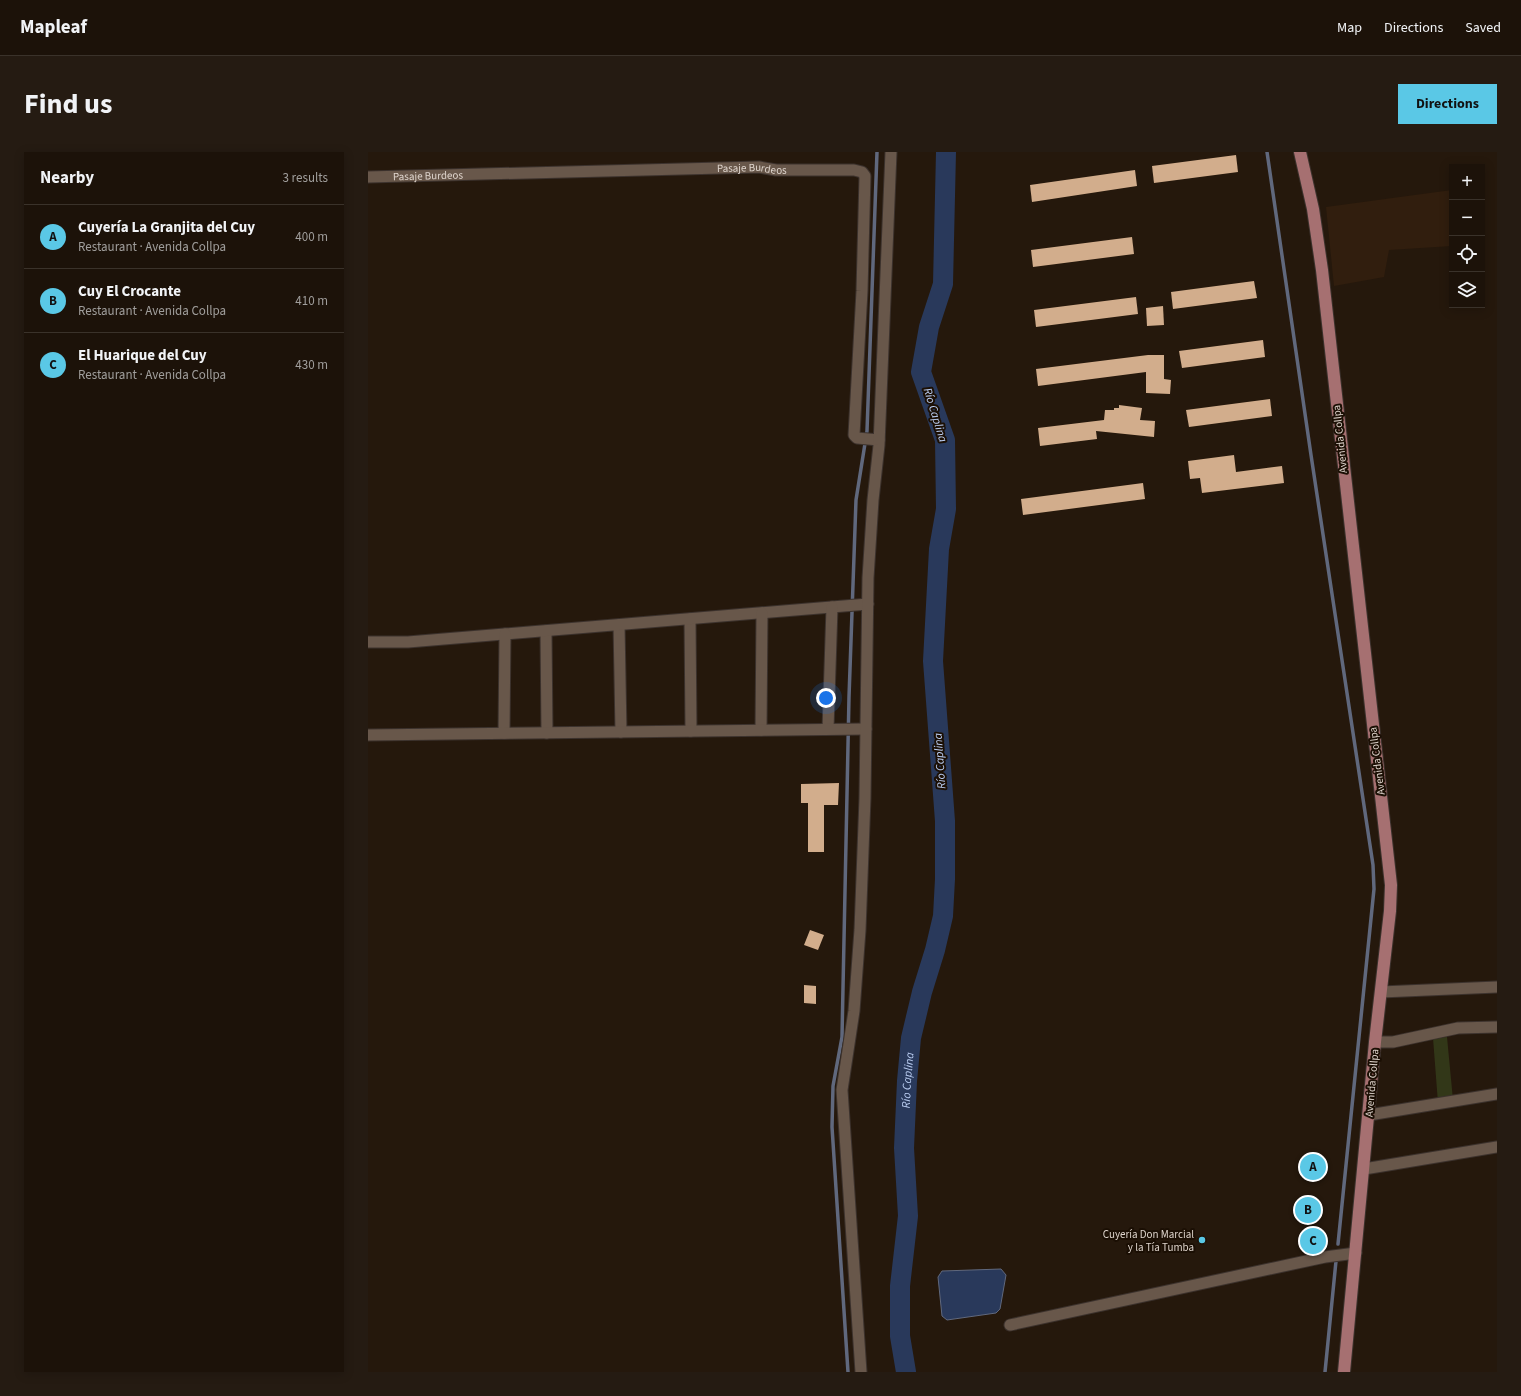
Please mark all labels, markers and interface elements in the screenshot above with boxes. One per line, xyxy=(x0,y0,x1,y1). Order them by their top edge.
text: Mapleaf xyxy=(20,14,87,41)
text: Map xyxy=(1337,18,1362,38)
text: Directions xyxy=(1384,18,1443,38)
text: Saved xyxy=(1465,18,1501,38)
text: Find us xyxy=(24,84,112,124)
button: Directions xyxy=(1398,84,1497,124)
street label: Pasaje Burdeos xyxy=(717,159,787,178)
map controls xyxy=(1449,164,1485,308)
button: + xyxy=(1449,164,1485,200)
text: Nearby xyxy=(40,166,94,190)
street label: Pasaje Burdeos xyxy=(393,167,464,184)
text: 3 results xyxy=(283,169,328,187)
button: − xyxy=(1449,200,1485,236)
text: Cuyería La Granjita del Cuy xyxy=(78,217,255,238)
text: A xyxy=(49,228,57,246)
text: 400 m xyxy=(295,228,328,246)
button: locate xyxy=(1449,236,1485,272)
text: Restaurant · Avenida Collpa xyxy=(78,238,226,256)
button: layers xyxy=(1449,272,1485,308)
text: Cuy El Crocante xyxy=(78,281,181,302)
text: B xyxy=(49,292,57,310)
text: 410 m xyxy=(295,292,328,310)
text: Restaurant · Avenida Collpa xyxy=(78,302,226,320)
text: El Huarique del Cuy xyxy=(78,345,207,366)
text: C xyxy=(49,356,57,374)
text: 430 m xyxy=(295,356,328,374)
text: Restaurant · Avenida Collpa xyxy=(78,366,226,384)
water label: Río Caplina xyxy=(919,386,951,445)
street label: Avenida Collpa xyxy=(1329,404,1351,474)
your location xyxy=(816,688,836,708)
street label: Avenida Collpa xyxy=(1365,726,1389,796)
water label: Río Caplina xyxy=(930,732,950,790)
street label: Avenida Collpa xyxy=(1362,1048,1382,1118)
water label: Río Caplina xyxy=(897,1051,918,1109)
pin: A xyxy=(1300,1152,1326,1182)
pin: B xyxy=(1295,1195,1321,1225)
pin: C xyxy=(1300,1226,1326,1256)
place label: Cuyería Don Marcial y la Tía Tumba xyxy=(1103,1227,1194,1255)
marker: Cuyería Don Marcial y la Tía Tumba xyxy=(1197,1235,1207,1245)

